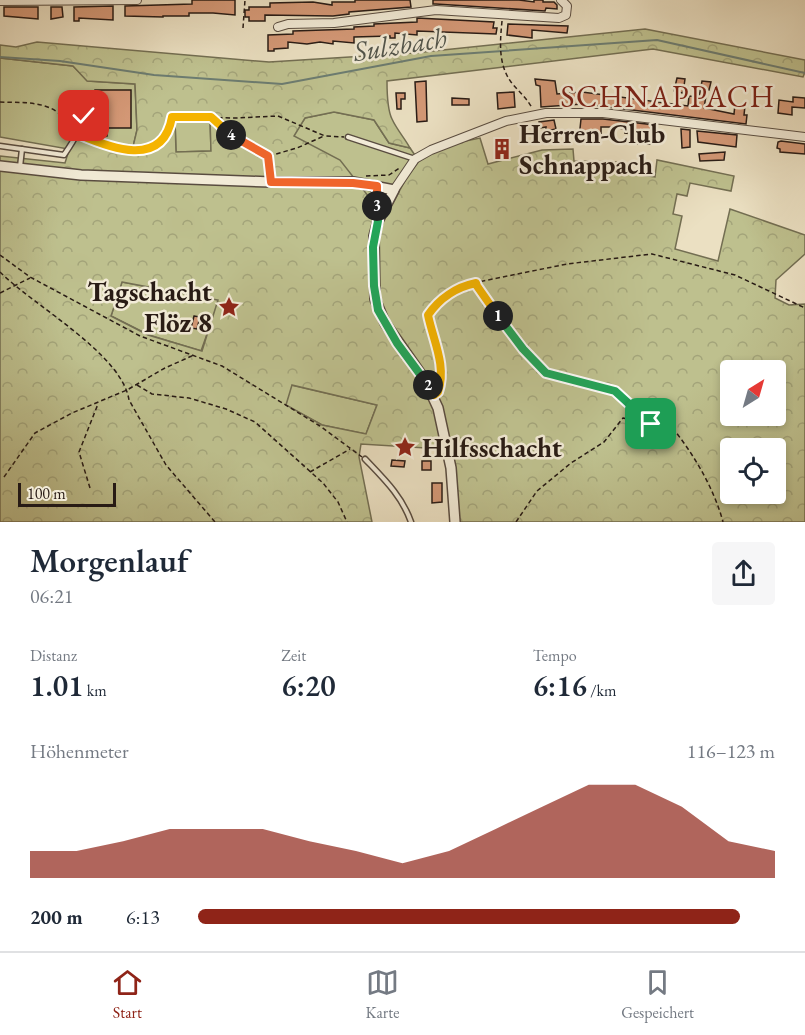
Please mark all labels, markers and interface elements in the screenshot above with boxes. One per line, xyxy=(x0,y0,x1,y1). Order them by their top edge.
water label: Sulzbach xyxy=(350,19,450,69)
district label: SCHNAPPACH xyxy=(561,77,775,116)
pin xyxy=(58,90,109,141)
icon: check xyxy=(67,99,100,132)
place label: Herren-Club Schnappach xyxy=(519,116,665,182)
pin: 4 xyxy=(216,120,246,150)
text: 4 xyxy=(227,124,235,145)
building icon: Herren-Club Schnappach xyxy=(490,137,514,161)
pin: 3 xyxy=(362,191,392,221)
text: 3 xyxy=(373,195,381,216)
place label: Tagschacht Flöz 8 xyxy=(88,274,212,340)
place icon: Tagschacht Flöz 8 xyxy=(217,295,241,319)
pin: 1 xyxy=(483,301,513,331)
text: 1 xyxy=(494,305,502,326)
north arrow xyxy=(720,360,786,426)
map controls xyxy=(720,360,786,504)
pin: 2 xyxy=(413,370,443,400)
text: 2 xyxy=(424,374,432,395)
pin xyxy=(625,398,676,449)
icon: arrive xyxy=(634,407,667,440)
place label: Hilfsschacht xyxy=(422,430,562,465)
place icon: Hilfsschacht xyxy=(393,435,417,459)
button: locate xyxy=(720,438,786,504)
scale bar xyxy=(18,480,116,508)
text: 100 m xyxy=(27,483,66,504)
text: Morgenlauf xyxy=(30,539,188,582)
button: share xyxy=(712,542,775,605)
text: 06:21 xyxy=(30,583,73,609)
text: Distanz xyxy=(30,645,77,666)
text: Zeit xyxy=(281,645,306,666)
text: Tempo xyxy=(533,645,577,666)
text: 1.01 xyxy=(30,666,83,705)
text: 6:20 xyxy=(281,666,336,705)
text: 6:16 xyxy=(533,666,587,705)
text: km xyxy=(83,680,107,701)
text: /km xyxy=(587,680,617,701)
text: Höhenmeter xyxy=(30,738,129,764)
text: 116–123 m xyxy=(687,738,775,764)
text: 200 m xyxy=(30,904,83,930)
text: 6:13 xyxy=(126,904,160,930)
tab: Start xyxy=(111,966,144,1023)
tab: Karte xyxy=(366,966,399,1023)
tab: Gespeichert xyxy=(621,966,694,1023)

